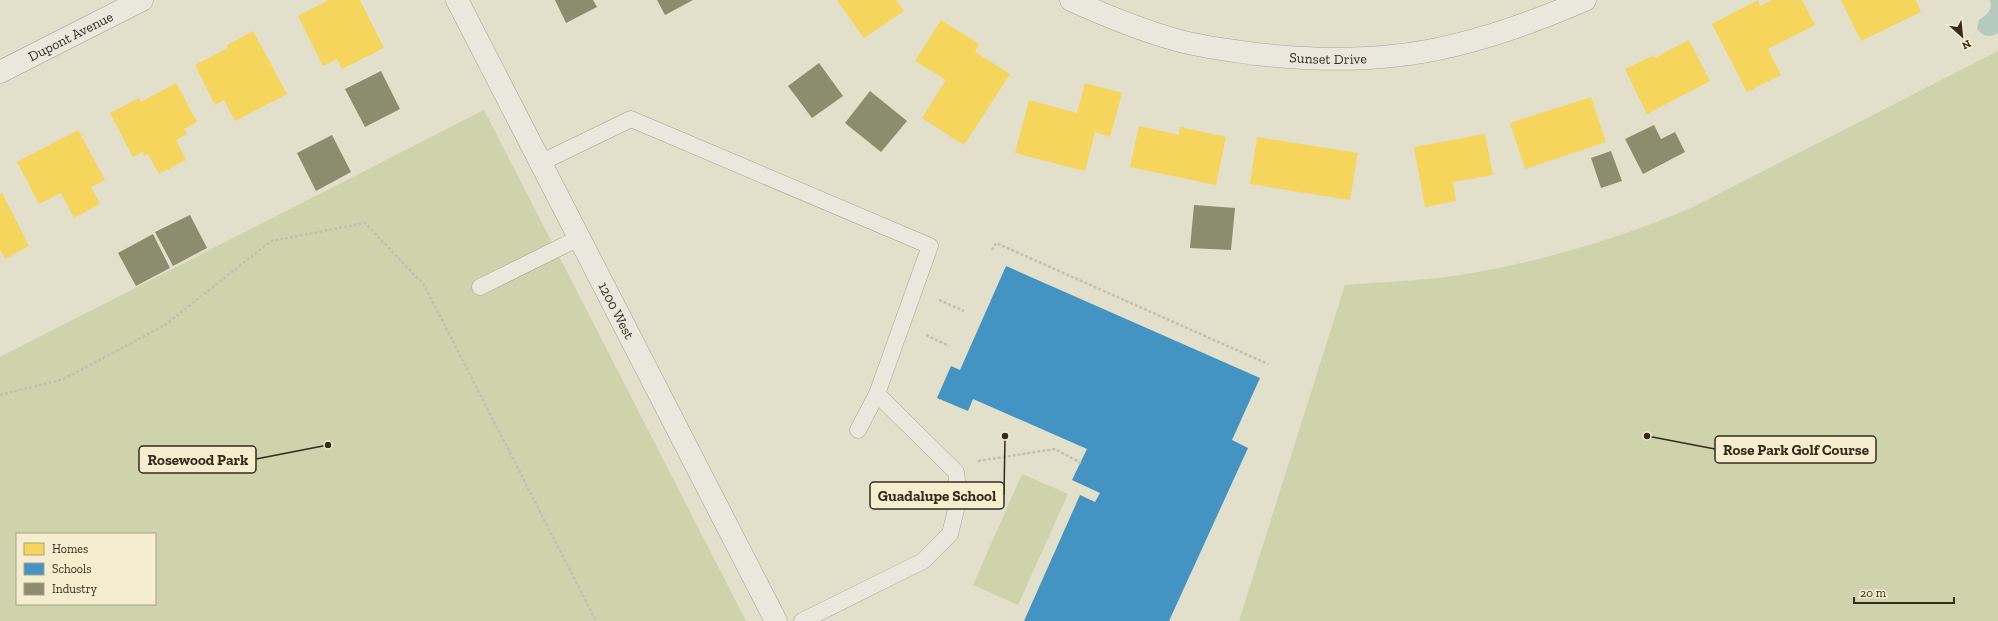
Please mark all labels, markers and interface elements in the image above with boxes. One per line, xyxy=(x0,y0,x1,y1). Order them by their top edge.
street label: Dupont Avenue xyxy=(25,8,116,65)
north arrow xyxy=(1942,16,1982,56)
text: N xyxy=(1959,37,1973,52)
street label: Sunset Drive xyxy=(1289,49,1368,68)
street label: 1200 West xyxy=(594,279,638,343)
callout: Rose Park Golf Course xyxy=(1715,436,1876,463)
text: Rose Park Golf Course xyxy=(1723,441,1869,459)
callout: Rosewood Park xyxy=(139,446,256,473)
text: Rosewood Park xyxy=(148,451,249,469)
callout: Guadalupe School xyxy=(870,482,1004,509)
text: Guadalupe School xyxy=(878,487,996,505)
legend xyxy=(16,533,156,605)
text: Homes xyxy=(52,542,88,556)
text: Schools xyxy=(52,562,91,576)
scale bar xyxy=(1854,579,1954,605)
text: Industry xyxy=(52,582,98,596)
text: 20 m xyxy=(1860,586,1887,600)

